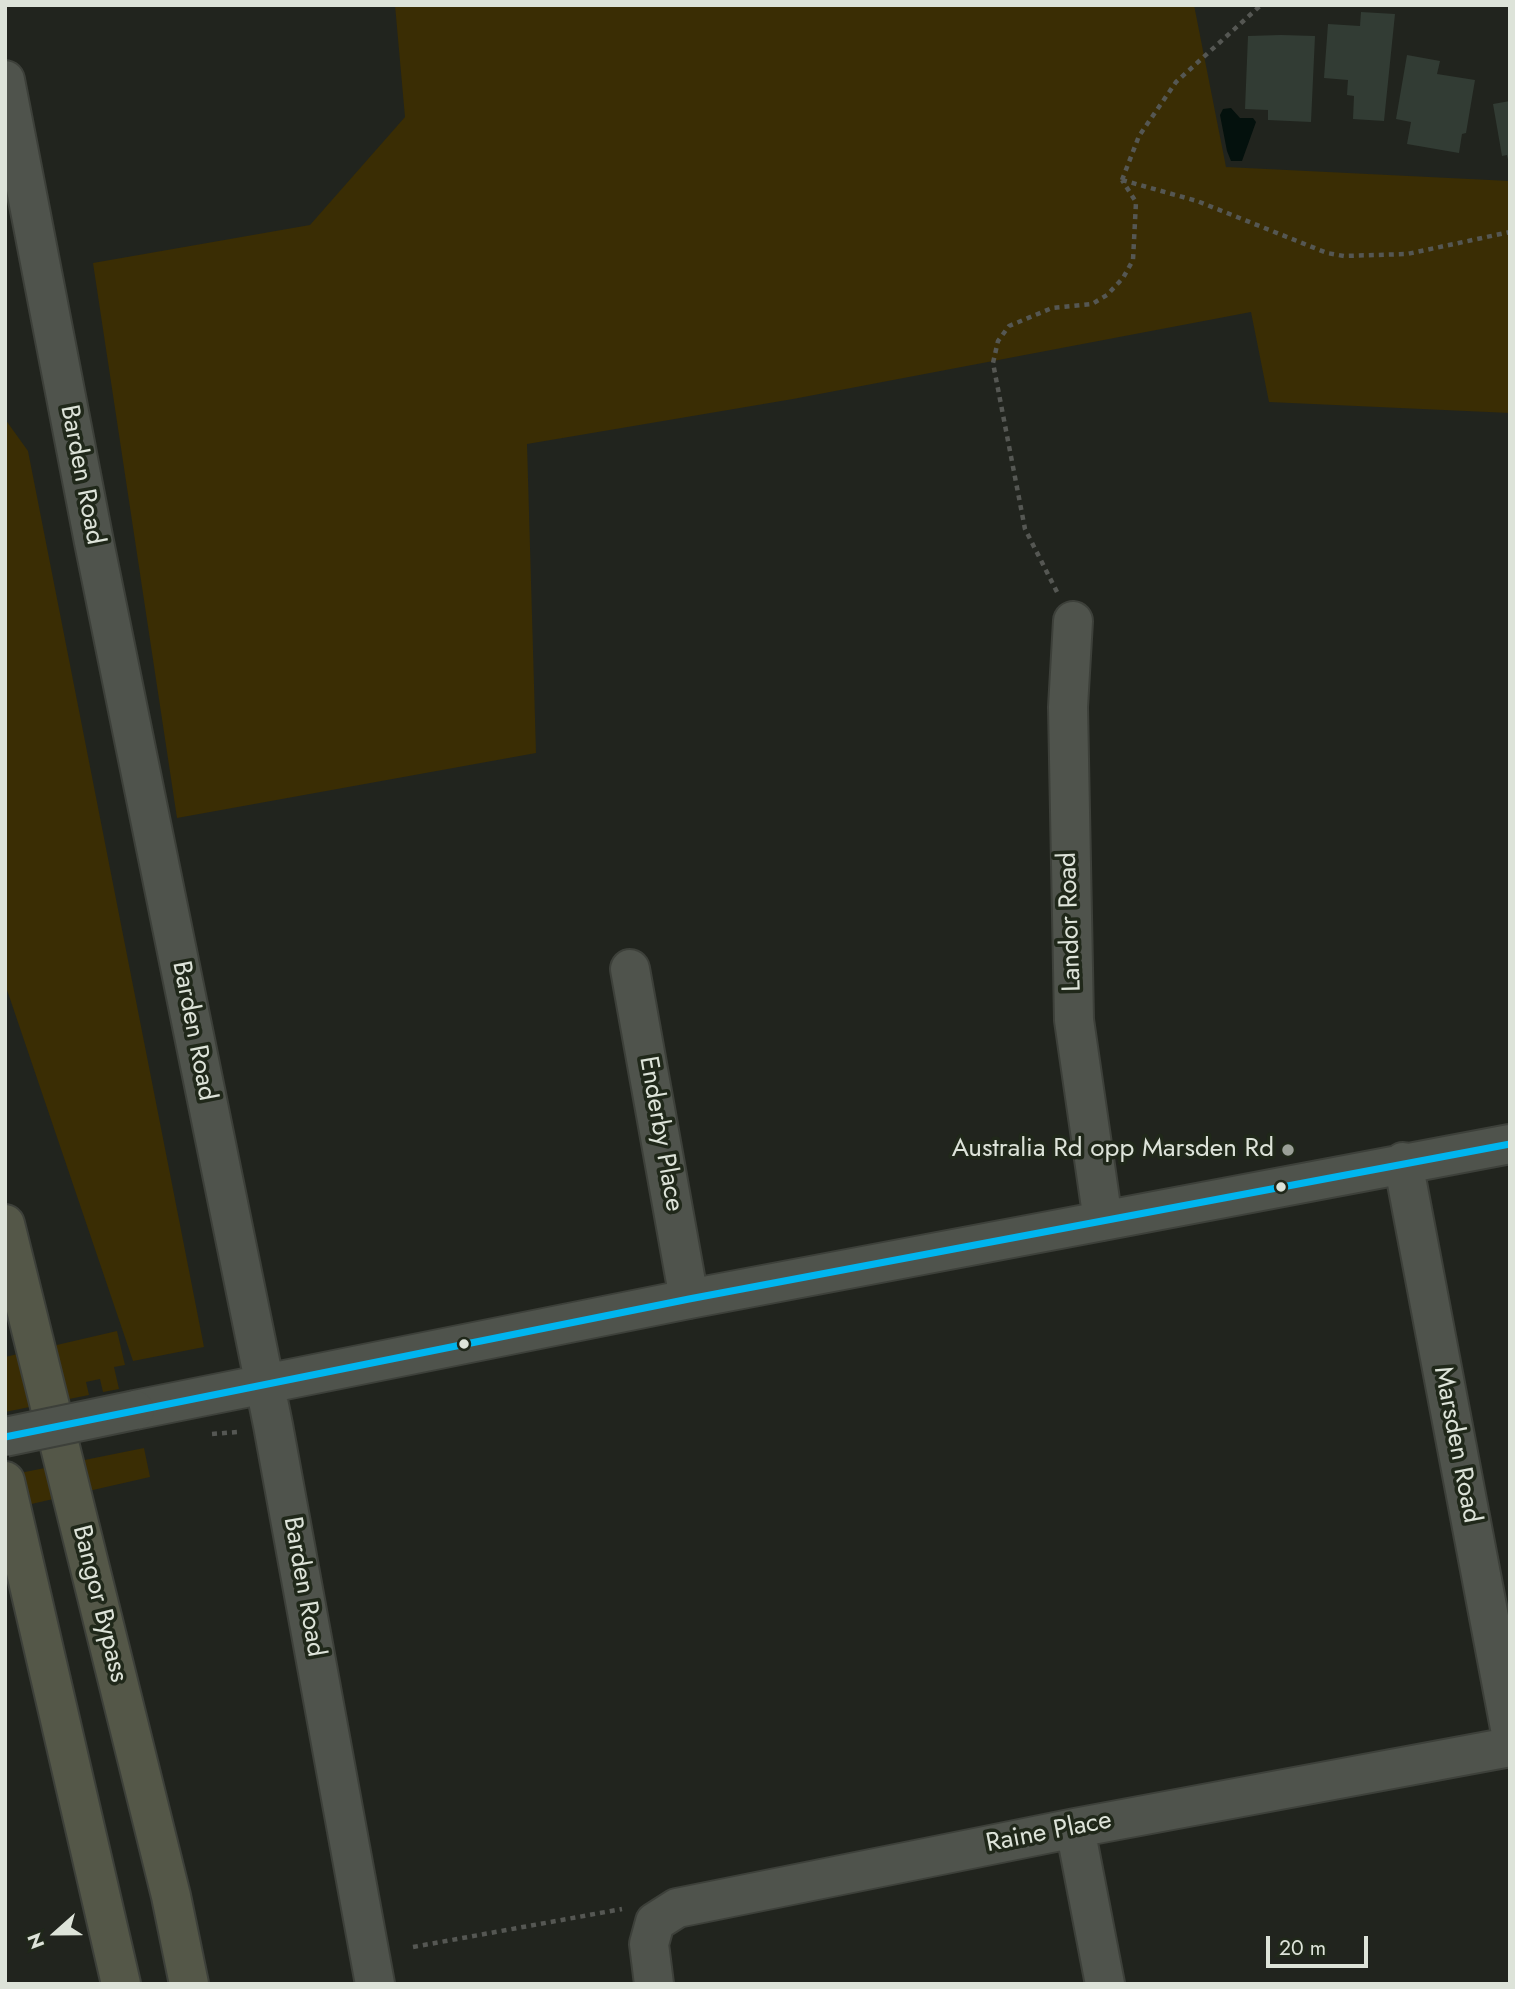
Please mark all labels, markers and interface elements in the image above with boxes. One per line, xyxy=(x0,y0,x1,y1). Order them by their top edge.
street label: Barden Road xyxy=(52,402,110,548)
street label: Landor Road xyxy=(1053,852,1089,992)
street label: Barden Road xyxy=(164,958,222,1104)
street label: Enderby Place xyxy=(631,1054,689,1214)
place label: Australia Rd opp Marsden Rd xyxy=(952,1134,1274,1166)
marker: Australia Rd opp Marsden Rd xyxy=(1280,1142,1296,1158)
unlabelled marker xyxy=(1274,1180,1288,1194)
unlabelled marker xyxy=(457,1337,471,1351)
street label: Marsden Road xyxy=(1426,1364,1486,1526)
street label: Barden Road xyxy=(275,1515,331,1659)
street label: Bangor Bypass xyxy=(64,1522,134,1686)
street label: Raine Place xyxy=(984,1806,1114,1860)
north arrow xyxy=(21,1898,91,1968)
scale bar xyxy=(1270,1923,1372,1967)
text: N xyxy=(21,1929,51,1953)
text: 20 m xyxy=(1279,1933,1326,1963)

